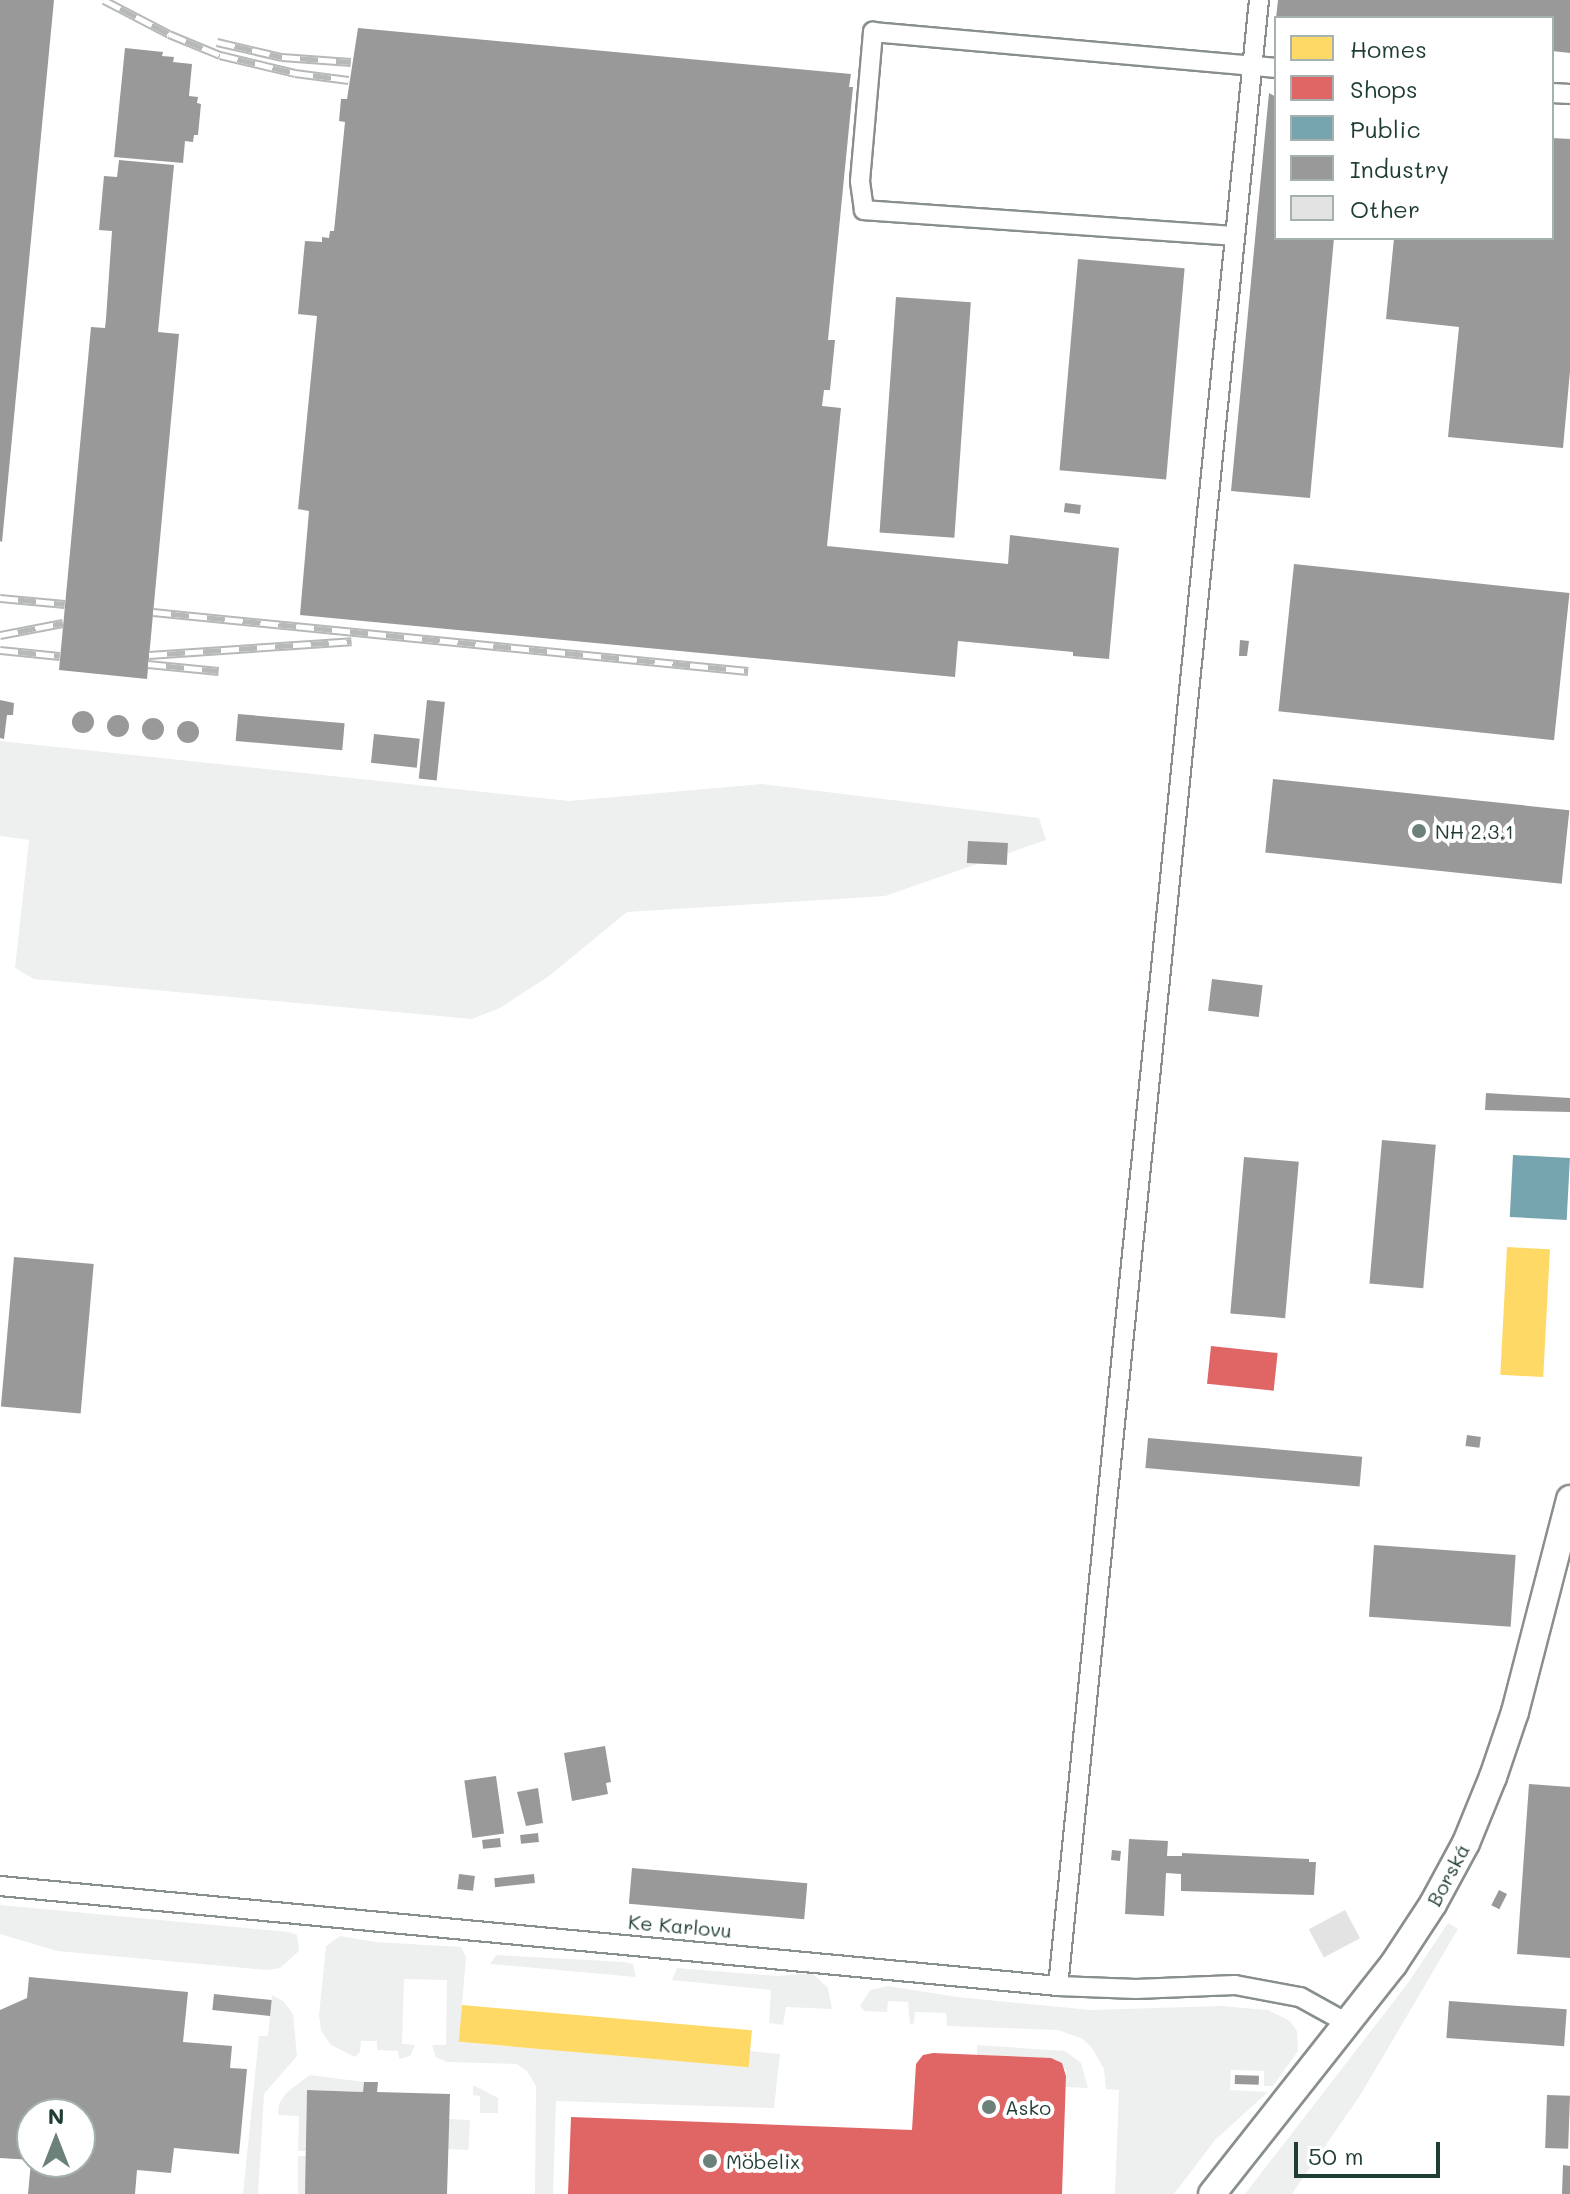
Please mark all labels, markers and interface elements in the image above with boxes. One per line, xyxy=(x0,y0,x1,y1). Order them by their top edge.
legend xyxy=(1274,16,1554,240)
text: Homes xyxy=(1350,33,1427,64)
text: Shops xyxy=(1350,73,1418,104)
text: Public xyxy=(1350,113,1421,144)
text: Industry xyxy=(1350,153,1449,184)
text: Other xyxy=(1350,193,1420,224)
place label: NH 2.3.1 xyxy=(1435,819,1514,843)
marker: NH 2.3.1 xyxy=(1410,822,1428,840)
street label: Borská xyxy=(1422,1840,1474,1910)
street label: Ke Karlovu xyxy=(627,1910,733,1942)
place label: Asko xyxy=(1005,2095,1051,2119)
north arrow xyxy=(16,2098,96,2178)
marker: Asko xyxy=(980,2098,998,2116)
text: N xyxy=(48,2101,64,2130)
scale bar xyxy=(1298,2126,1444,2176)
text: 50 m xyxy=(1308,2140,1364,2171)
place label: Möbelix xyxy=(726,2149,800,2173)
marker: Möbelix xyxy=(701,2152,719,2170)

